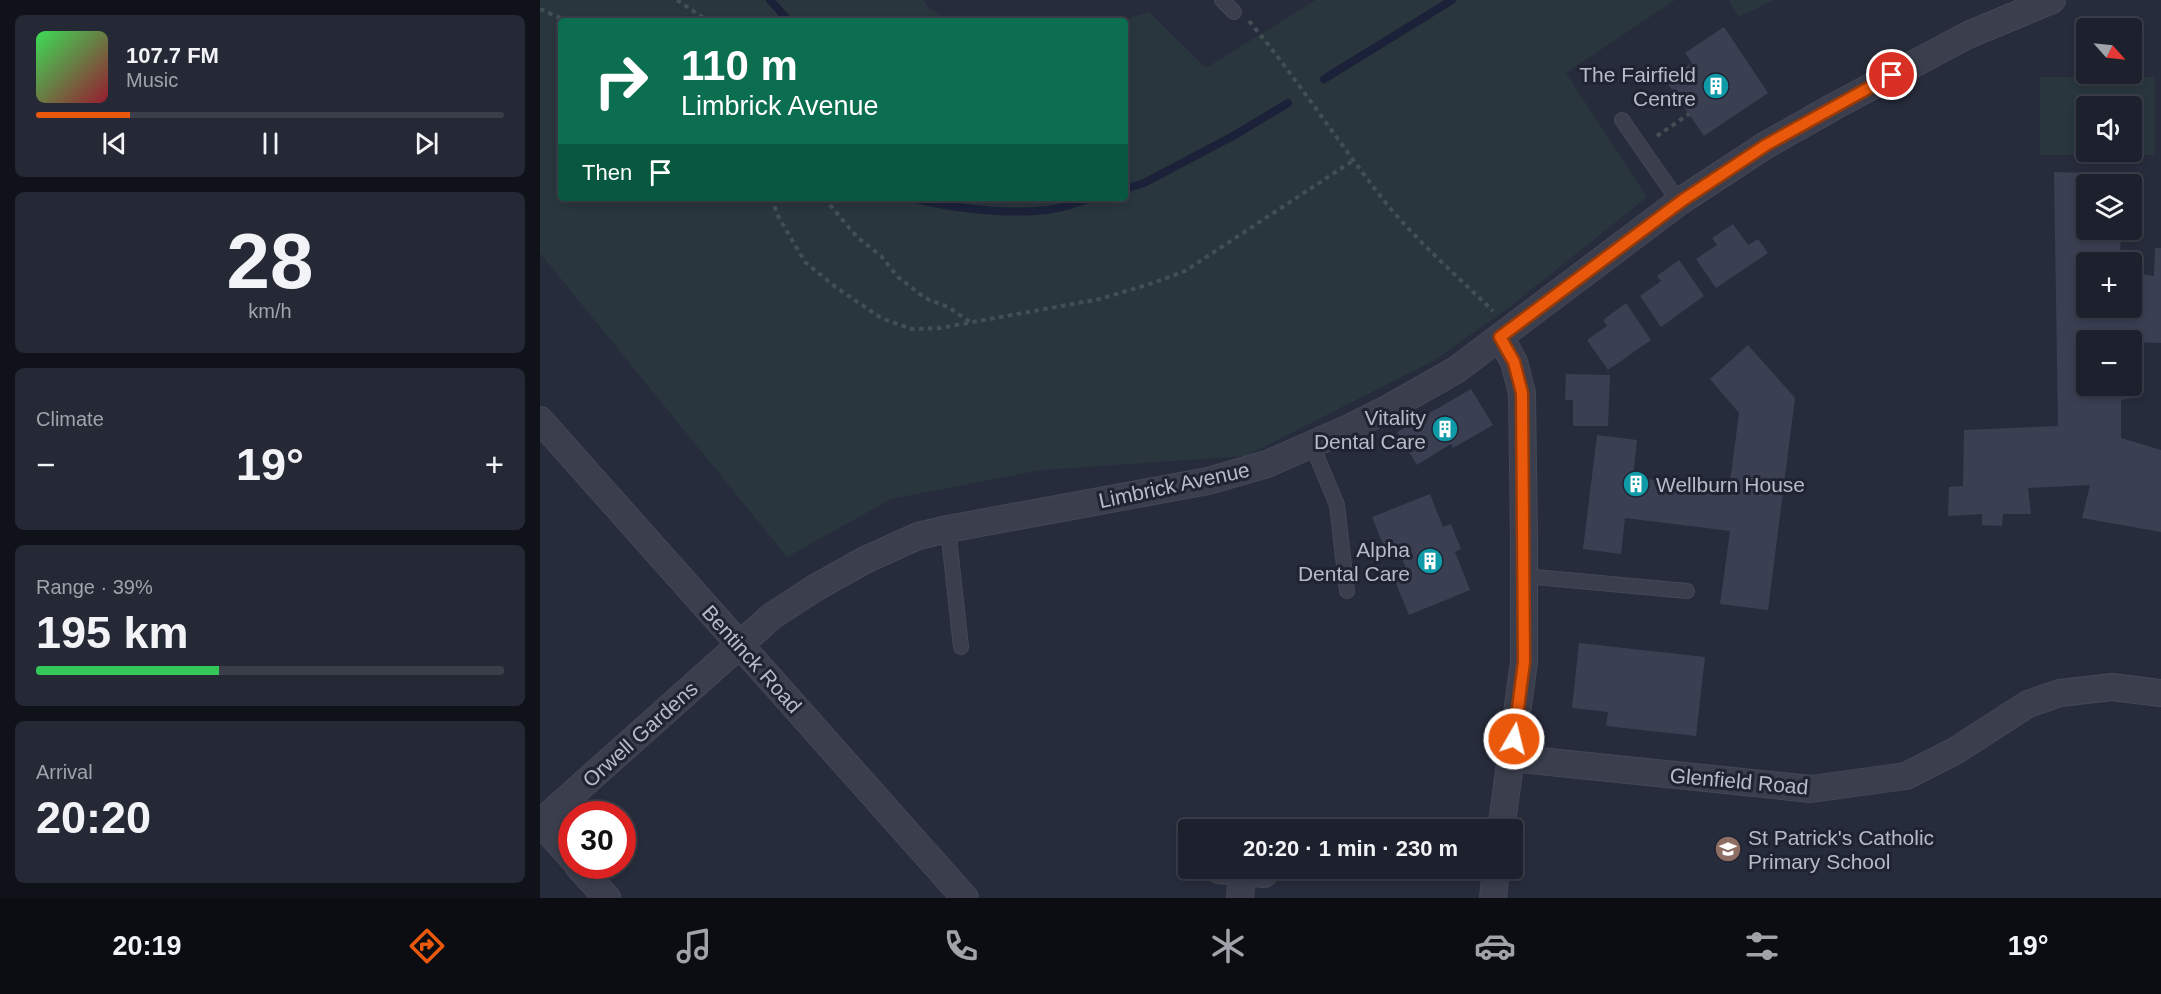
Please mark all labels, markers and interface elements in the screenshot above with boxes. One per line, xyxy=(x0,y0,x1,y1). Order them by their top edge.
north arrow xyxy=(2076,18,2142,84)
map controls xyxy=(2076,18,2142,396)
icon: right xyxy=(582,42,660,120)
text: 110 m xyxy=(681,42,798,89)
text: 107.7 FM xyxy=(126,43,219,68)
pin xyxy=(1866,49,1917,100)
icon: arrive xyxy=(1875,58,1908,91)
place label: The Fairfield Centre xyxy=(1579,63,1696,110)
text: Music xyxy=(126,69,178,91)
building icon: The Fairfield Centre xyxy=(1701,71,1731,101)
text: Limbrick Avenue xyxy=(681,91,879,121)
button: sound xyxy=(2076,96,2142,162)
icon: previous xyxy=(98,127,131,160)
icon: pause xyxy=(254,127,287,160)
icon: next xyxy=(410,127,443,160)
icon: arrive xyxy=(644,156,677,189)
text: Then xyxy=(582,160,632,185)
button: layers xyxy=(2076,174,2142,240)
text: 28 xyxy=(227,217,313,305)
button: + xyxy=(2076,252,2142,318)
text: km/h xyxy=(248,300,292,322)
button: − xyxy=(2076,330,2142,396)
place label: Vitality Dental Care xyxy=(1314,406,1426,453)
text: Climate xyxy=(36,408,104,430)
building icon: Vitality Dental Care xyxy=(1430,414,1460,444)
text: 19° xyxy=(236,439,304,490)
text: − xyxy=(36,446,55,483)
text: + xyxy=(485,446,504,483)
street label: Limbrick Avenue xyxy=(1096,458,1252,512)
building icon: Wellburn House xyxy=(1621,469,1651,499)
place label: Wellburn House xyxy=(1656,473,1805,496)
place label: Alpha Dental Care xyxy=(1298,538,1410,585)
building icon: Alpha Dental Care xyxy=(1415,546,1445,576)
text: Range · 39% xyxy=(36,576,153,598)
street label: Bentinck Road xyxy=(698,601,806,717)
text: 195 km xyxy=(36,607,189,658)
street label: Orwell Gardens xyxy=(578,677,702,791)
position arrow xyxy=(1482,707,1546,771)
text: Arrival xyxy=(36,761,93,783)
street label: Glenfield Road xyxy=(1669,763,1809,799)
text: 20:20 xyxy=(36,792,151,843)
speed limit sign: 30 xyxy=(558,801,636,879)
place label: St Patrick's Catholic Primary School xyxy=(1748,826,1934,873)
school or university icon: St Patrick's Catholic Primary School xyxy=(1713,834,1743,864)
text: 20:20 · 1 min · 230 m xyxy=(1243,836,1458,861)
icon: directions xyxy=(406,925,448,967)
icon: music xyxy=(673,925,715,967)
icon: phone xyxy=(940,925,982,967)
icon: climate xyxy=(1207,925,1249,967)
icon: car xyxy=(1474,925,1516,967)
icon: filters xyxy=(1741,925,1783,967)
text: 20:19 xyxy=(112,931,182,961)
text: 19° xyxy=(2008,931,2048,961)

